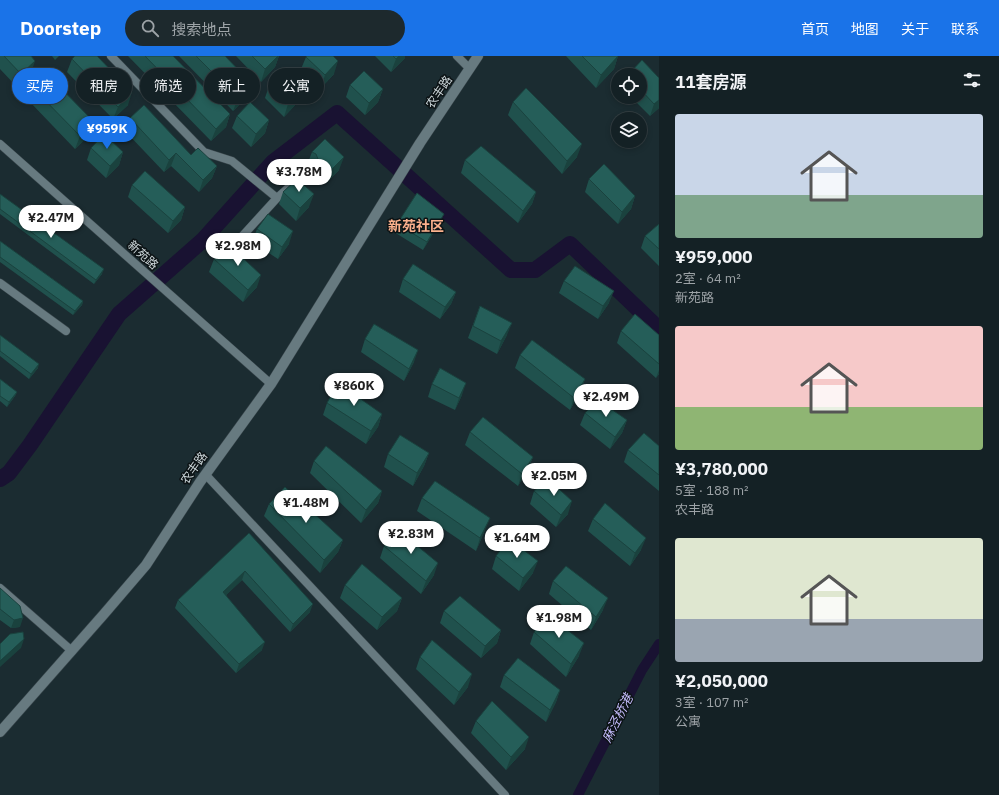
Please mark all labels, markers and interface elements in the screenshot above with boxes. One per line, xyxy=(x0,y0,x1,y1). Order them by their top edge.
search box xyxy=(125,10,405,46)
text: Doorstep xyxy=(20,16,101,40)
icon: search xyxy=(139,17,161,39)
text: 搜索地点 xyxy=(171,20,231,39)
text: 首页 xyxy=(801,20,829,38)
text: 地图 xyxy=(851,20,879,38)
text: 关于 xyxy=(901,20,929,38)
text: 联系 xyxy=(951,20,979,38)
chip: 买房 xyxy=(12,68,68,104)
chip: 租房 xyxy=(76,68,132,104)
chip: 筛选 xyxy=(140,68,196,104)
chip: 新上 xyxy=(204,68,260,104)
chip: 公寓 xyxy=(268,68,324,104)
map controls xyxy=(611,68,647,148)
button: locate xyxy=(611,68,647,104)
icon: filters xyxy=(961,69,983,91)
text: 11套房源 xyxy=(675,71,746,93)
street label: 农丰路 xyxy=(422,73,455,111)
button: layers xyxy=(611,112,647,148)
pin: ¥959K xyxy=(79,116,135,150)
text: ¥959K xyxy=(87,120,127,137)
icon: home xyxy=(793,140,865,212)
pin: ¥3.78M xyxy=(266,159,332,193)
text: ¥3.78M xyxy=(276,163,322,180)
pin: ¥2.47M xyxy=(18,205,84,239)
text: ¥2.47M xyxy=(28,209,74,226)
district label: 新苑社区 xyxy=(388,217,444,235)
pin: ¥2.98M xyxy=(205,233,271,267)
street label: 新苑路 xyxy=(125,237,162,272)
text: ¥2.98M xyxy=(215,237,261,254)
text: ¥959,000 xyxy=(675,246,753,268)
text: 2室 · 64 m² xyxy=(675,270,741,287)
text: 新苑路 xyxy=(675,289,714,306)
icon: home xyxy=(793,352,865,424)
pin: ¥860K xyxy=(326,373,382,407)
text: ¥860K xyxy=(334,377,374,394)
pin: ¥2.49M xyxy=(573,384,639,418)
text: ¥2.49M xyxy=(583,388,629,405)
street label: 农丰路 xyxy=(177,449,210,487)
text: ¥3,780,000 xyxy=(675,458,768,480)
pin: ¥2.05M xyxy=(521,463,587,497)
text: ¥2.05M xyxy=(531,467,577,484)
text: 5室 · 188 m² xyxy=(675,482,749,499)
pin: ¥1.48M xyxy=(273,490,339,524)
text: ¥1.48M xyxy=(283,494,329,511)
text: 农丰路 xyxy=(675,501,714,518)
pin: ¥2.83M xyxy=(378,521,444,555)
text: ¥2.83M xyxy=(388,525,434,542)
pin: ¥1.64M xyxy=(484,525,550,559)
text: ¥1.64M xyxy=(494,529,540,546)
icon: home xyxy=(793,564,865,636)
pin: ¥1.98M xyxy=(526,605,592,639)
text: ¥1.98M xyxy=(536,609,582,626)
text: ¥2,050,000 xyxy=(675,670,768,692)
water label: 麻泾桥港 xyxy=(598,689,638,745)
text: 3室 · 107 m² xyxy=(675,694,749,711)
text: 公寓 xyxy=(675,713,701,730)

